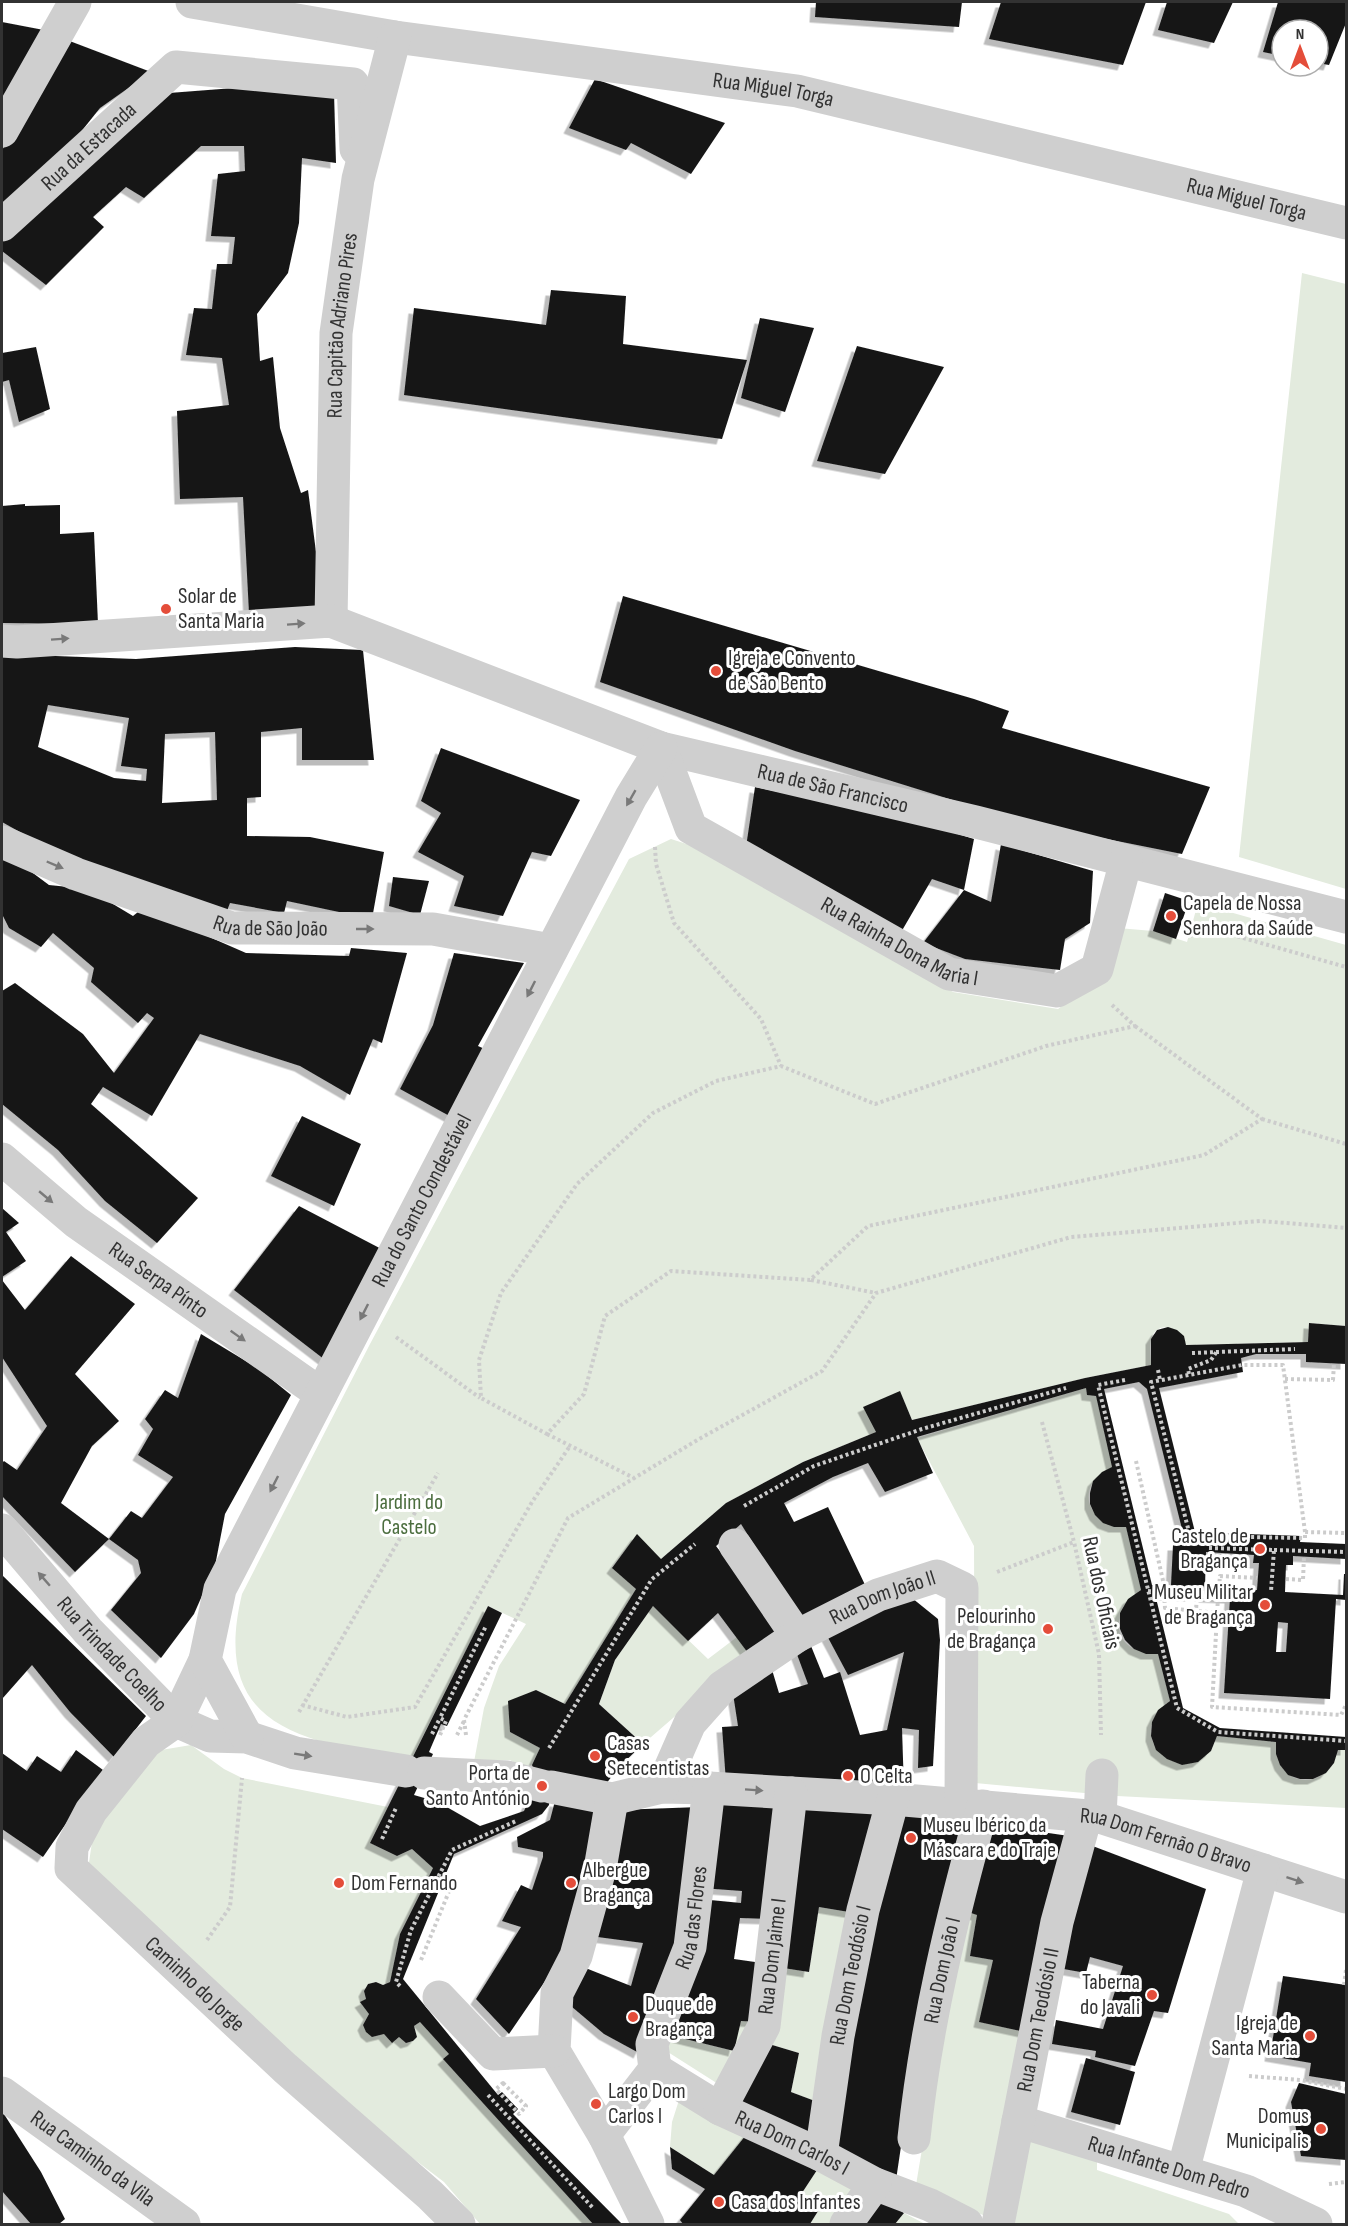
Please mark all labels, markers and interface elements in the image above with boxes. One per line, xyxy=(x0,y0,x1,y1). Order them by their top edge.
north arrow xyxy=(1270,18,1330,78)
text: N xyxy=(1296,25,1304,44)
street label: Rua Miguel Torga xyxy=(711,66,837,113)
street label: Rua da Estacada xyxy=(35,96,142,196)
street label: Rua Miguel Torga xyxy=(1184,172,1309,227)
street label: Rua Capitão Adriano Pires xyxy=(321,231,364,418)
place label: Solar de Santa Maria xyxy=(178,583,264,635)
marker: Solar de Santa Maria xyxy=(159,602,173,616)
one-way arrow xyxy=(287,619,306,628)
one-way arrow xyxy=(50,635,69,644)
place label: Igreja e Convento de São Bento xyxy=(728,645,856,697)
marker: Igreja e Convento de São Bento xyxy=(709,664,723,678)
street label: Rua de São Francisco xyxy=(755,758,911,819)
one-way arrow xyxy=(626,789,636,806)
one-way arrow xyxy=(47,860,65,870)
place label: Capela de Nossa Senhora da Saúde xyxy=(1183,890,1313,942)
street label: Rua Rainha Dona Maria I xyxy=(816,891,980,992)
street label: Rua de São João xyxy=(210,909,328,942)
marker: Capela de Nossa Senhora da Saúde xyxy=(1164,909,1178,923)
one-way arrow xyxy=(356,924,375,933)
one-way arrow xyxy=(526,981,536,998)
street label: Rua do Santo Condestável xyxy=(366,1109,478,1292)
one-way arrow xyxy=(38,1190,53,1203)
street label: Rua Serpa Pínto xyxy=(103,1236,214,1324)
one-way arrow xyxy=(360,1303,369,1320)
one-way arrow xyxy=(229,1330,245,1342)
one-way arrow xyxy=(269,1476,279,1493)
park label: Jardim do Castelo xyxy=(374,1489,443,1541)
place label: Castelo de Bragança xyxy=(1171,1523,1248,1575)
street label: Rua dos Oficiais xyxy=(1076,1534,1126,1652)
marker: Castelo de Bragança xyxy=(1253,1542,1267,1556)
street label: Rua Dom João II xyxy=(825,1564,939,1631)
one-way arrow xyxy=(38,1572,51,1587)
place label: Museu Militar de Bragança xyxy=(1154,1579,1253,1631)
street label: Rua Trindade Coelho xyxy=(51,1591,173,1718)
marker: Museu Militar de Bragança xyxy=(1258,1598,1272,1612)
place label: Pelourinho de Bragança xyxy=(947,1603,1036,1655)
marker: Pelourinho de Bragança xyxy=(1041,1622,1055,1636)
place label: Casas Setecentistas xyxy=(607,1730,709,1782)
marker: Casas Setecentistas xyxy=(588,1749,602,1763)
one-way arrow xyxy=(294,1750,313,1759)
place label: Porta de Santo António xyxy=(426,1760,530,1812)
place label: O Celta xyxy=(860,1763,913,1790)
marker: O Celta xyxy=(841,1769,855,1783)
marker: Porta de Santo António xyxy=(535,1779,549,1793)
one-way arrow xyxy=(745,1786,764,1795)
street label: Rua Dom Fernão O Bravo xyxy=(1079,1802,1255,1879)
place label: Museu Ibérico da Máscara e do Traje xyxy=(923,1812,1056,1864)
marker: Museu Ibérico da Máscara e do Traje xyxy=(904,1831,918,1845)
place label: Albergue Bragança xyxy=(582,1857,651,1909)
street label: Rua das Flores xyxy=(669,1864,713,1973)
place label: Dom Fernando xyxy=(351,1870,457,1897)
marker: Dom Fernando xyxy=(332,1876,346,1890)
marker: Albergue Bragança xyxy=(564,1876,578,1890)
one-way arrow xyxy=(1286,1876,1304,1886)
street label: Rua Dom Jaime I xyxy=(752,1897,792,2016)
street label: Rua Dom Teodósio I xyxy=(823,1902,877,2047)
street label: Rua Dom João I xyxy=(917,1914,967,2026)
street label: Caminho do Jorge xyxy=(139,1931,251,2037)
street label: Rua Dom Teodósio II xyxy=(1011,1945,1065,2094)
place label: Taberna do Javali xyxy=(1080,1969,1140,2021)
marker: Taberna do Javali xyxy=(1145,1988,1159,2002)
place label: Duque de Bragança xyxy=(645,1991,714,2043)
marker: Duque de Bragança xyxy=(626,2010,640,2024)
place label: Igreja de Santa Maria xyxy=(1212,2010,1298,2062)
marker: Igreja de Santa Maria xyxy=(1303,2029,1317,2043)
place label: Largo Dom Carlos I xyxy=(608,2078,686,2130)
marker: Largo Dom Carlos I xyxy=(589,2097,603,2111)
place label: Domus Municipalis xyxy=(1226,2103,1309,2155)
street label: Rua Caminho da Vila xyxy=(25,2104,161,2212)
street label: Rua Dom Carlos I xyxy=(731,2104,854,2181)
marker: Domus Municipalis xyxy=(1314,2122,1328,2136)
street label: Rua Infante Dom Pedro xyxy=(1085,2130,1253,2205)
place label: Casa dos Infantes xyxy=(731,2189,861,2216)
marker: Casa dos Infantes xyxy=(712,2195,726,2209)

